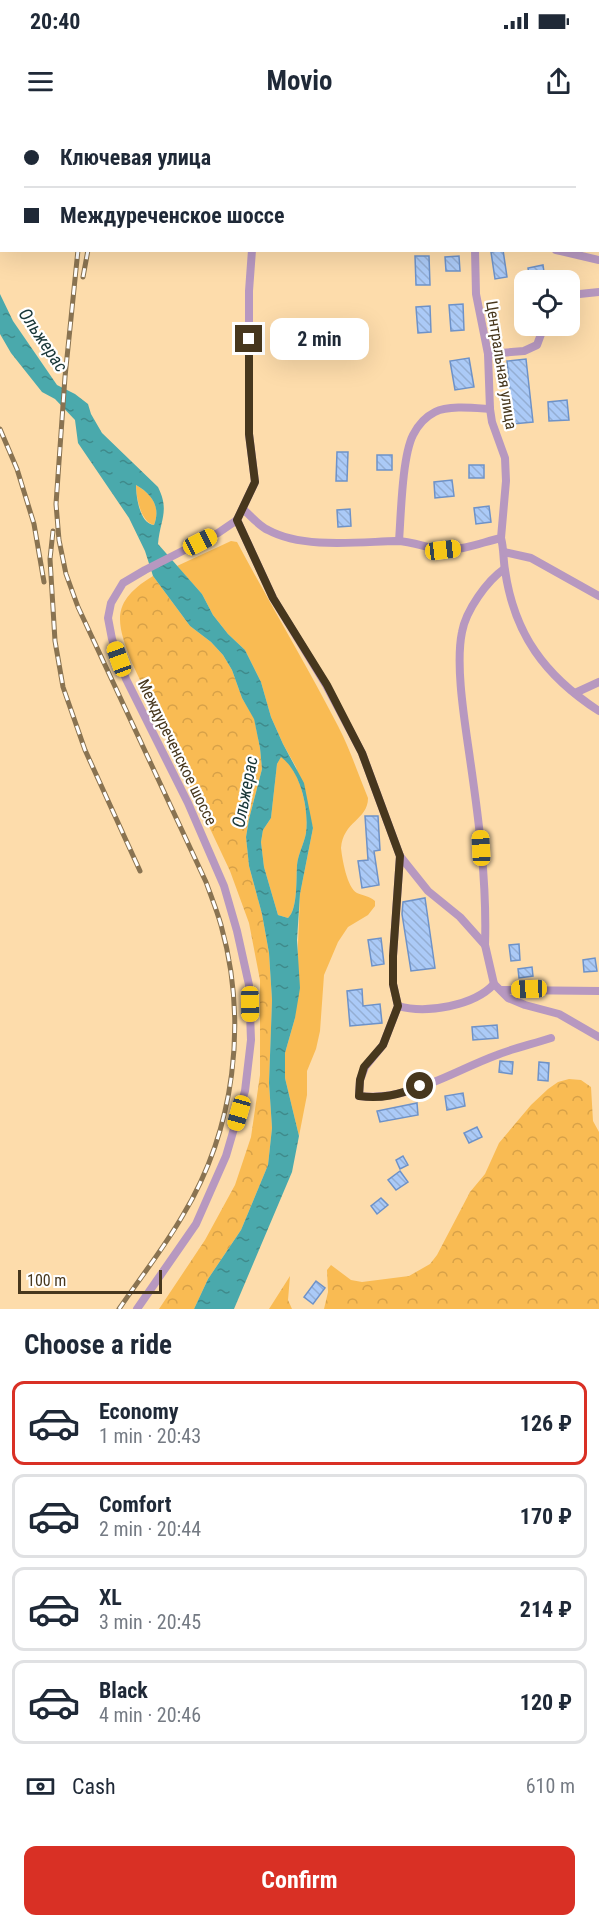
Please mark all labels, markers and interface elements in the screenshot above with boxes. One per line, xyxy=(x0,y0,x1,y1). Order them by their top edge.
text: 20:40 xyxy=(30,9,81,34)
icon: menu xyxy=(24,65,57,98)
text: Movio xyxy=(266,65,333,97)
icon: share xyxy=(542,65,575,98)
text: Ключевая улица xyxy=(60,145,211,170)
text: Междуреченское шоссе xyxy=(60,203,284,228)
map controls xyxy=(514,270,580,336)
button: locate xyxy=(514,270,580,336)
street label: Центральная улица xyxy=(482,299,521,431)
water label: Ольжерас xyxy=(14,304,72,376)
callout: 2 min xyxy=(270,318,369,360)
route end xyxy=(235,325,262,352)
text: 2 min xyxy=(297,327,342,351)
car xyxy=(180,526,220,558)
car xyxy=(424,539,462,561)
car xyxy=(104,639,134,679)
street label: Междуреченское шоссе xyxy=(134,676,221,828)
water label: Ольжерас xyxy=(227,754,262,829)
car xyxy=(471,830,491,866)
car xyxy=(511,979,547,999)
car xyxy=(241,986,259,1022)
route start xyxy=(406,1072,433,1099)
car xyxy=(225,1093,253,1133)
scale bar xyxy=(18,1267,162,1294)
text: 100 m xyxy=(27,1271,66,1290)
text: Choose a ride xyxy=(24,1329,172,1361)
icon: car xyxy=(27,1396,81,1450)
text: Economy xyxy=(99,1399,179,1424)
text: 126 ₽ xyxy=(520,1411,572,1436)
text: 1 min · 20:43 xyxy=(99,1424,201,1448)
icon: car xyxy=(27,1489,81,1543)
text: Comfort xyxy=(99,1492,172,1517)
text: 170 ₽ xyxy=(520,1504,572,1529)
text: 2 min · 20:44 xyxy=(99,1517,201,1541)
icon: car xyxy=(27,1582,81,1636)
text: XL xyxy=(99,1585,122,1610)
text: 214 ₽ xyxy=(520,1597,572,1622)
text: 3 min · 20:45 xyxy=(99,1610,201,1634)
icon: car xyxy=(27,1675,81,1729)
text: Black xyxy=(99,1678,148,1703)
text: 120 ₽ xyxy=(520,1690,572,1715)
text: 4 min · 20:46 xyxy=(99,1703,201,1727)
icon: cash xyxy=(24,1770,57,1803)
text: Cash xyxy=(72,1774,116,1799)
text: 610 m xyxy=(526,1774,575,1798)
button: Confirm xyxy=(24,1846,575,1915)

